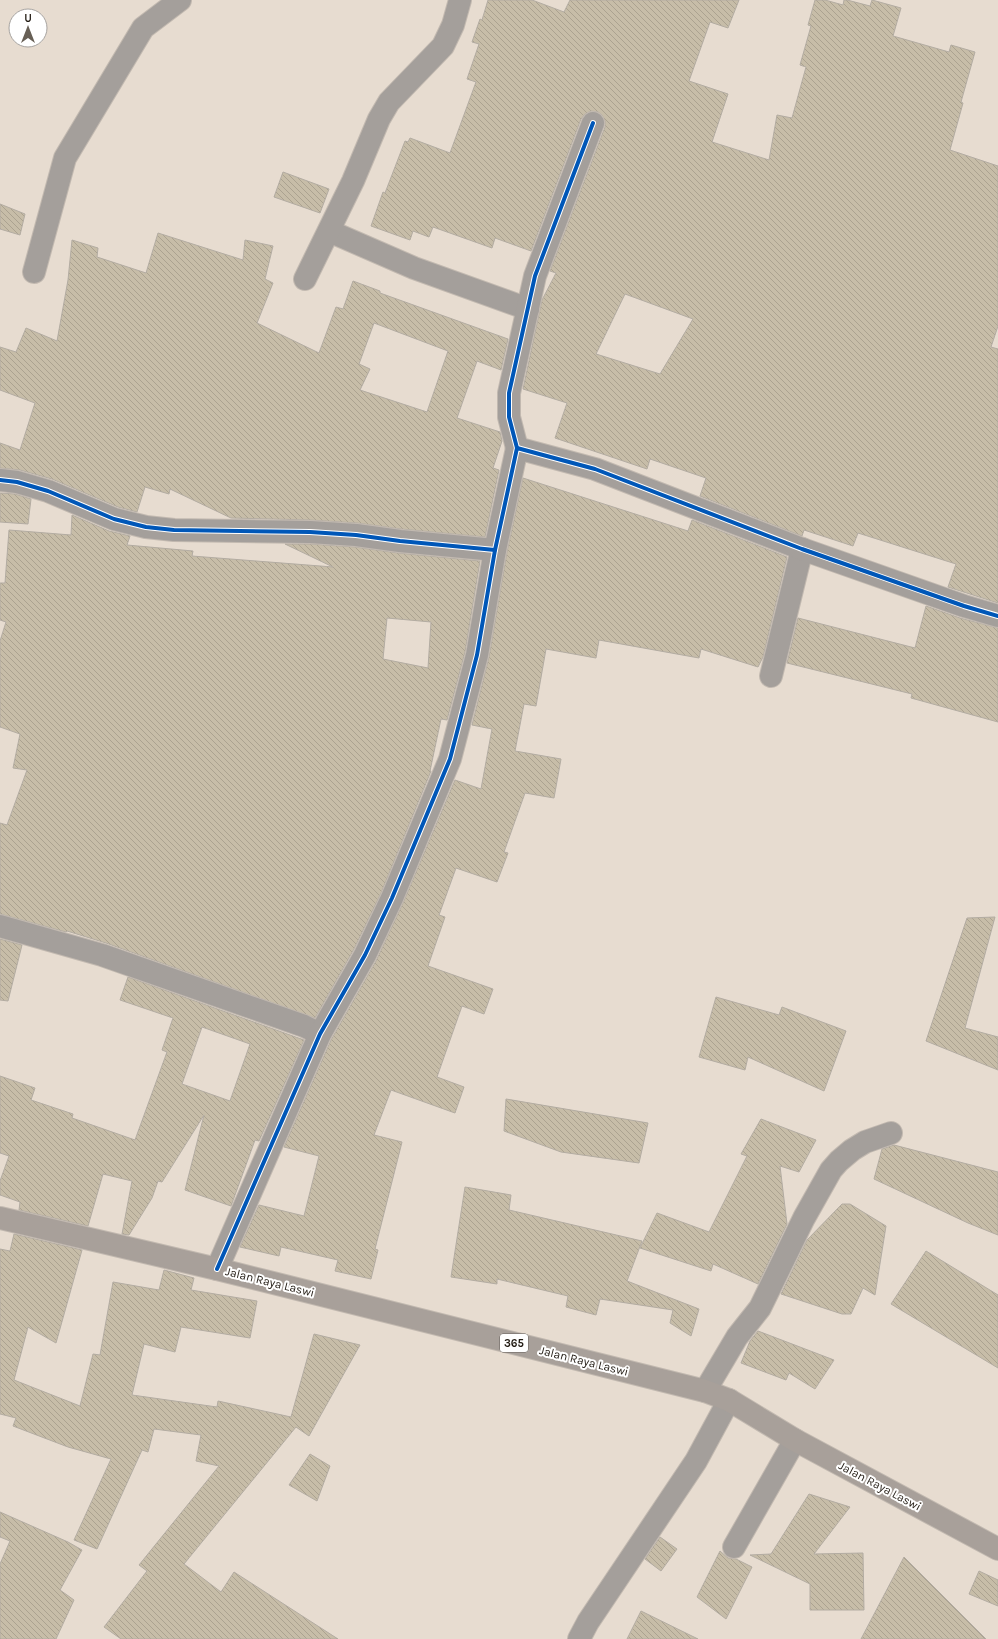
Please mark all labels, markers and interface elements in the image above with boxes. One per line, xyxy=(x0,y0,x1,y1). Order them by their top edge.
north arrow xyxy=(8,8,48,48)
text: U xyxy=(24,12,32,25)
street label: Jalan Raya Laswi xyxy=(224,1264,316,1300)
road number: 365 xyxy=(500,1334,528,1352)
street label: Jalan Raya Laswi xyxy=(538,1343,630,1379)
street label: Jalan Raya Laswi xyxy=(836,1458,924,1514)

